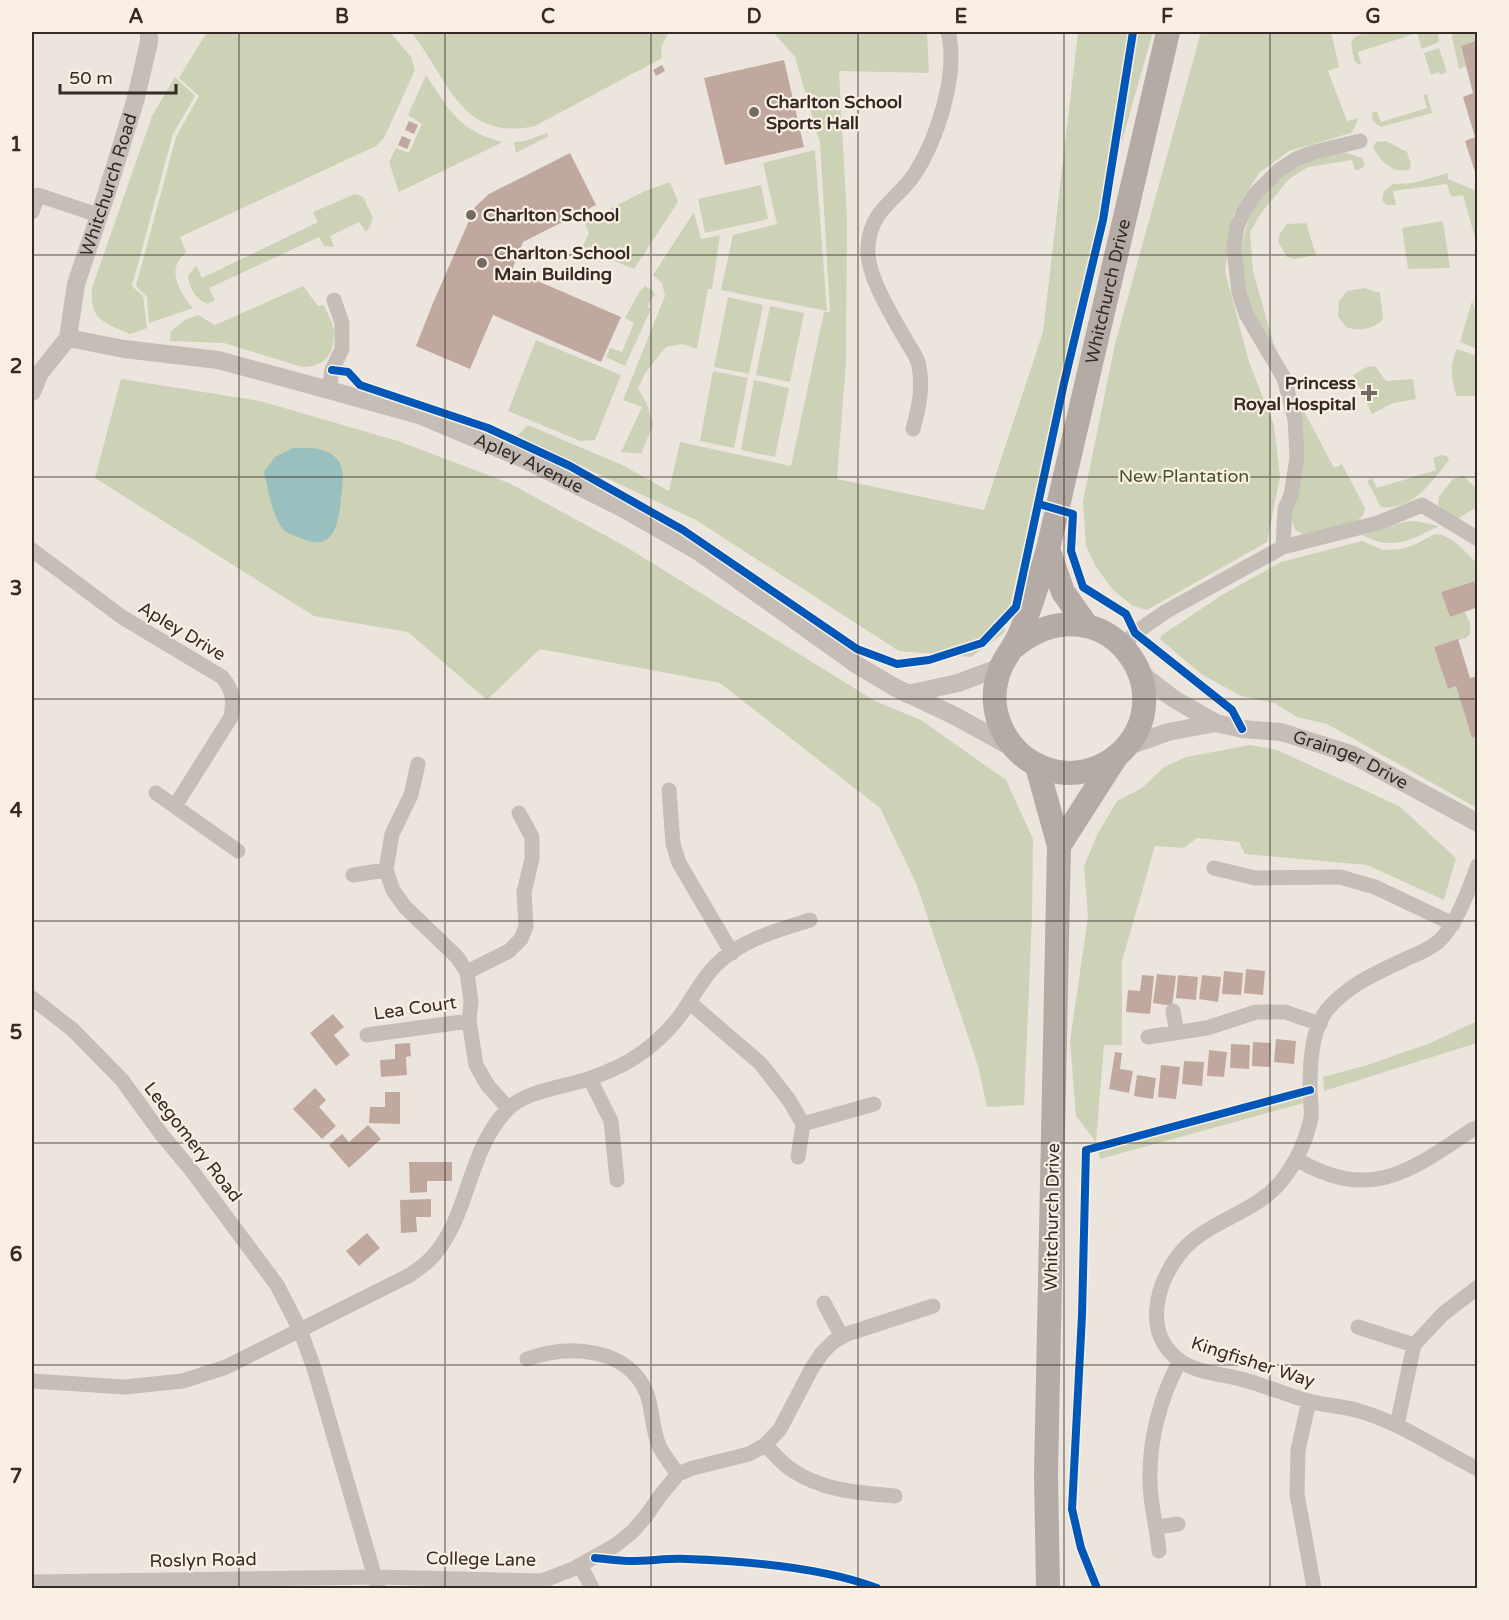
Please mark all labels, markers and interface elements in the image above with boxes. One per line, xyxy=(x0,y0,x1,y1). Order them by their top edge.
text: A xyxy=(129,5,144,29)
text: B xyxy=(335,5,349,29)
text: C xyxy=(541,5,555,29)
text: D xyxy=(746,5,762,29)
text: E xyxy=(955,5,968,29)
text: F xyxy=(1161,5,1173,29)
text: G xyxy=(1365,5,1381,29)
scale bar xyxy=(60,57,176,95)
text: 50 m xyxy=(69,67,113,89)
place label: Charlton School Sports Hall xyxy=(766,91,902,134)
marker: Charlton School Sports Hall xyxy=(747,105,761,119)
street label: Whitchurch Road xyxy=(75,111,142,259)
text: 1 xyxy=(10,133,22,157)
place label: Charlton School xyxy=(483,204,619,226)
marker: Charlton School xyxy=(464,208,478,222)
street label: Whitchurch Drive xyxy=(1080,217,1135,366)
place label: Charlton School Main Building xyxy=(494,242,630,285)
marker: Charlton School Main Building xyxy=(475,256,489,270)
text: 2 xyxy=(10,355,22,379)
place label: Princess Royal Hospital xyxy=(1233,372,1356,415)
marker: Princess Royal Hospital xyxy=(1360,384,1378,402)
street label: Apley Avenue xyxy=(471,428,587,498)
park label: New Plantation xyxy=(1119,465,1249,487)
text: 3 xyxy=(10,577,22,601)
street label: Apley Drive xyxy=(134,596,230,666)
street label: Grainger Drive xyxy=(1290,725,1412,794)
text: 4 xyxy=(10,799,23,823)
street label: Lea Court xyxy=(372,991,458,1025)
text: 5 xyxy=(10,1021,22,1045)
street label: Leegomery Road xyxy=(139,1078,247,1206)
street label: Whitchurch Drive xyxy=(1040,1143,1064,1291)
text: 6 xyxy=(10,1243,22,1267)
street label: Kingfisher Way xyxy=(1188,1332,1318,1392)
text: 7 xyxy=(10,1465,22,1489)
street label: College Lane xyxy=(426,1547,536,1571)
street label: Roslyn Road xyxy=(149,1548,257,1572)

